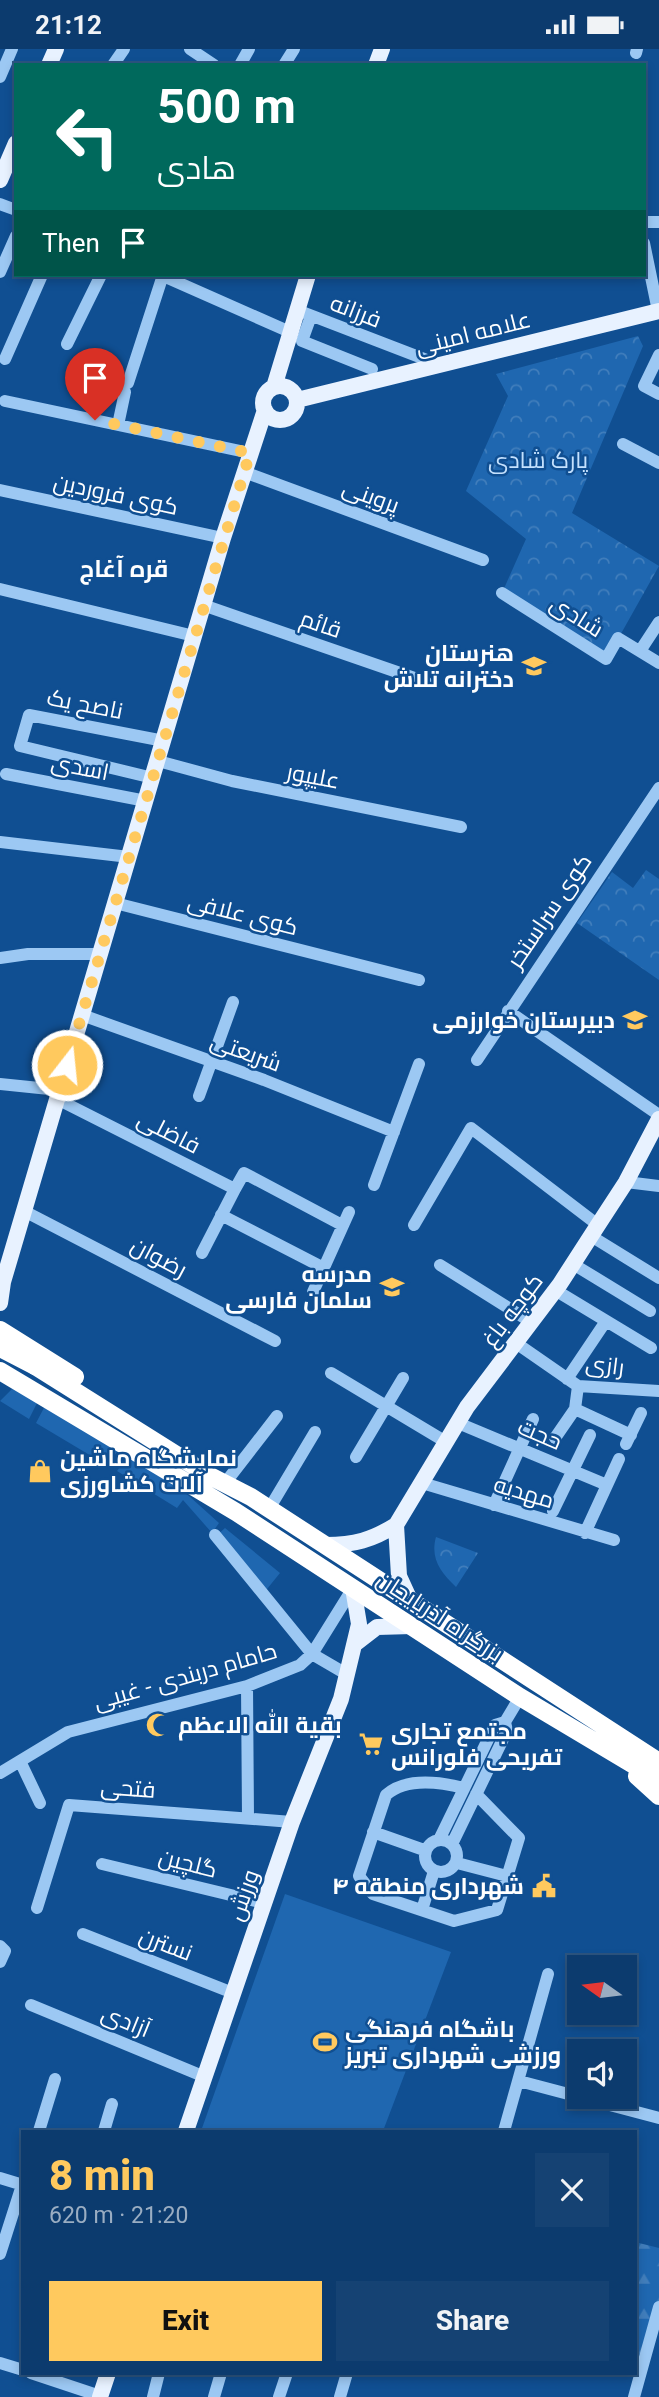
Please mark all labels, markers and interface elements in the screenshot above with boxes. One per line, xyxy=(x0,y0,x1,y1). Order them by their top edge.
text: 21:12 xyxy=(35,10,102,40)
text: 500 m xyxy=(157,78,296,135)
icon: left xyxy=(42,91,133,182)
text: هادی xyxy=(157,149,236,187)
icon: arrive xyxy=(114,224,152,262)
text: Then xyxy=(42,228,100,258)
street label: فرزانه xyxy=(326,289,385,333)
street label: علامه امینی xyxy=(413,306,533,361)
pin xyxy=(65,348,125,420)
icon: arrive xyxy=(76,359,114,397)
park label: پارک شادی xyxy=(488,447,588,475)
street label: کوی فروردین xyxy=(51,468,181,521)
street label: پروینی xyxy=(338,474,403,520)
district label: قره آغاج xyxy=(80,555,168,585)
street label: شادی xyxy=(545,590,608,643)
street label: قائم xyxy=(296,605,345,646)
place label: هنرستان دخترانه تلاش xyxy=(384,640,514,693)
school or university icon: هنرستان دخترانه تلاش xyxy=(520,652,548,680)
street label: ناصح یک xyxy=(44,684,125,727)
street label: اسدی xyxy=(49,749,111,786)
street label: علیپور xyxy=(282,758,342,795)
street label: کوی سراستخر xyxy=(500,849,598,975)
street label: کوی علافی xyxy=(185,888,301,941)
school or university icon: دبیرستان خوارزمی xyxy=(621,1006,649,1034)
place label: دبیرستان خوارزمی xyxy=(432,1007,615,1034)
street label: شریعتی xyxy=(207,1027,285,1078)
position arrow xyxy=(30,1028,104,1102)
street label: فاضلی xyxy=(133,1105,205,1160)
street label: رضوان xyxy=(126,1232,191,1283)
place label: مدرسه سلمان فارسی xyxy=(225,1261,372,1314)
street label: کوچه باغ xyxy=(476,1268,550,1354)
school or university icon: مدرسه سلمان فارسی xyxy=(378,1273,406,1301)
street label: رازی xyxy=(584,1350,626,1381)
street label: حجت xyxy=(514,1413,566,1456)
place label: نمایشگاه ماشین آلات کشاورزی xyxy=(60,1445,237,1498)
shop icon: نمایشگاه ماشین آلات کشاورزی xyxy=(26,1457,54,1485)
street label: مهدیه xyxy=(490,1471,557,1514)
street label: بزرگراه آذربایجان xyxy=(371,1566,508,1667)
street label: حامام دربندی - غیبی xyxy=(90,1637,280,1717)
place label: بقیة الله الاعظم xyxy=(178,1709,342,1741)
mosque icon: بقیة الله الاعظم xyxy=(144,1711,172,1739)
place label: مجتمع تجاری تفریحی فلورانس xyxy=(391,1718,563,1771)
supermarket icon: مجتمع تجاری تفریحی فلورانس xyxy=(357,1730,385,1758)
street label: فتحی xyxy=(100,1773,156,1804)
street label: گلچین xyxy=(156,1843,220,1885)
street label: ورزش xyxy=(222,1866,265,1924)
public building icon: شهرداری منطقه ۴ xyxy=(530,1872,558,1900)
place label: شهرداری منطقه ۴ xyxy=(332,1873,524,1900)
street label: نسترن xyxy=(135,1922,196,1967)
north arrow xyxy=(567,1955,637,2025)
map controls xyxy=(567,1955,637,2109)
street label: آزادی xyxy=(98,2000,154,2043)
place label: باشگاه فرهنگی ورزشی شهرداری تبریز xyxy=(344,2016,561,2069)
sports icon: باشگاه فرهنگی ورزشی شهرداری تبریز xyxy=(311,2028,339,2056)
button: sound xyxy=(567,2039,637,2109)
text: 8 min xyxy=(49,2151,155,2200)
button: close xyxy=(535,2153,609,2227)
text: 620 m · 21:20 xyxy=(49,2202,188,2229)
button: Exit xyxy=(49,2281,322,2361)
button: Share xyxy=(336,2281,609,2361)

